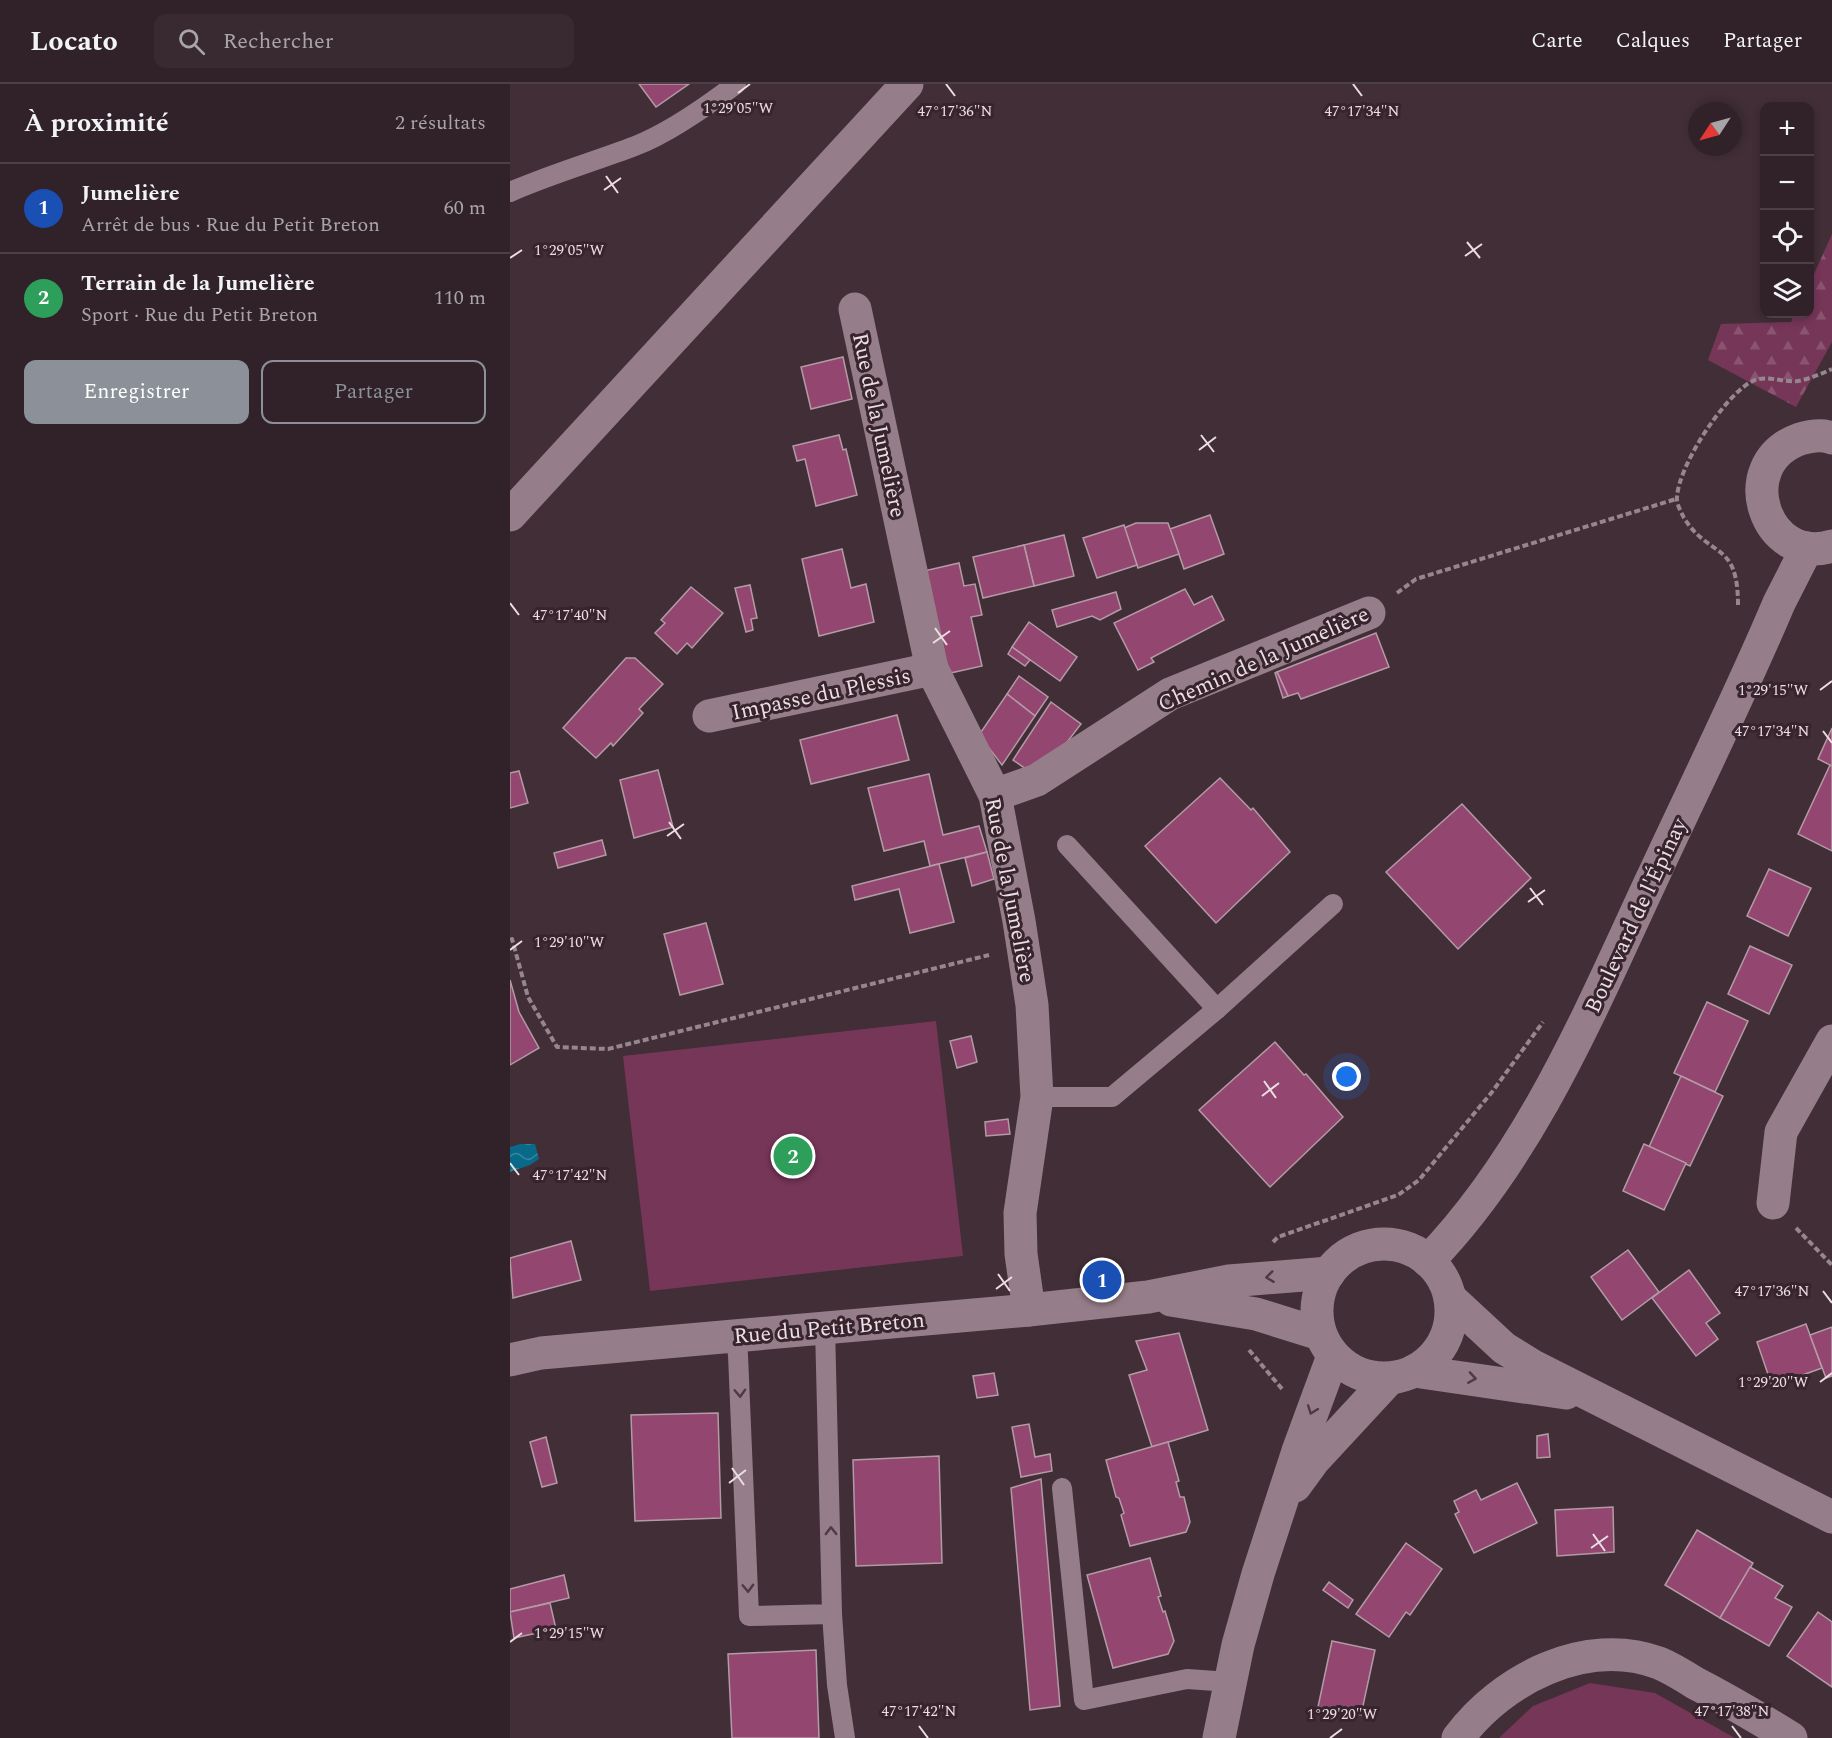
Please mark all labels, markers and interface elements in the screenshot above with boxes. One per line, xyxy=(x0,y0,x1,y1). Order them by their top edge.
search box xyxy=(154,14,574,68)
text: Locato xyxy=(30,20,118,63)
icon: search xyxy=(175,25,208,58)
text: Rechercher xyxy=(223,25,333,58)
text: Carte xyxy=(1531,25,1583,57)
text: Calques xyxy=(1616,25,1690,57)
text: Partager xyxy=(1723,25,1802,57)
text: 1°29'05"W xyxy=(703,97,773,120)
text: 47°17'36"N xyxy=(918,100,993,123)
text: 47°17'34"N xyxy=(1325,100,1400,123)
north arrow xyxy=(1688,102,1742,156)
map controls xyxy=(1760,102,1814,318)
button: + xyxy=(1760,102,1814,156)
text: À proximité xyxy=(24,103,169,143)
text: 2 résultats xyxy=(395,108,486,138)
button: − xyxy=(1760,156,1814,210)
text: Jumelière xyxy=(81,177,180,210)
text: 1 xyxy=(38,193,49,223)
text: 60 m xyxy=(444,193,486,223)
text: Arrêt de bus · Rue du Petit Breton xyxy=(81,210,380,240)
button: locate xyxy=(1760,210,1814,264)
text: 1°29'05"W xyxy=(534,239,604,262)
button: layers xyxy=(1760,264,1814,318)
text: Terrain de la Jumelière xyxy=(81,267,315,300)
text: 2 xyxy=(38,283,49,313)
text: 110 m xyxy=(434,283,486,313)
text: Sport · Rue du Petit Breton xyxy=(81,300,318,330)
street label: Rue de la Jumelière xyxy=(843,330,914,521)
button: Enregistrer xyxy=(24,360,249,424)
button: Partager xyxy=(261,360,486,424)
street label: Chemin de la Jumelière xyxy=(1153,598,1375,721)
text: 47°17'40"N xyxy=(533,604,608,627)
street label: Impasse du Plessis xyxy=(729,659,914,730)
text: 1°29'15"W xyxy=(1738,679,1808,702)
text: 47°17'34"N xyxy=(1735,720,1810,743)
street label: Rue de la Jumelière xyxy=(975,795,1044,986)
street label: Boulevard de l'Épinay xyxy=(1577,811,1697,1019)
text: 1°29'10"W xyxy=(534,931,604,954)
your location xyxy=(1332,1062,1361,1091)
pin: 2 xyxy=(774,1134,812,1178)
text: 47°17'42"N xyxy=(533,1164,608,1187)
pin: 1 xyxy=(1082,1258,1122,1302)
one-way arrow xyxy=(1266,1270,1275,1283)
text: 47°17'36"N xyxy=(1735,1280,1810,1303)
street label: Rue du Petit Breton xyxy=(732,1304,926,1353)
one-way arrow xyxy=(1467,1371,1477,1384)
text: 1°29'20"W xyxy=(1738,1371,1808,1394)
one-way arrow xyxy=(733,1388,746,1397)
one-way arrow xyxy=(1306,1404,1319,1415)
one-way arrow xyxy=(825,1526,837,1535)
one-way arrow xyxy=(742,1583,754,1592)
text: 1°29'15"W xyxy=(534,1622,604,1645)
text: 47°17'42"N xyxy=(882,1700,957,1723)
text: 47°17'38"N xyxy=(1695,1700,1770,1723)
text: 1°29'20"W xyxy=(1307,1703,1377,1726)

